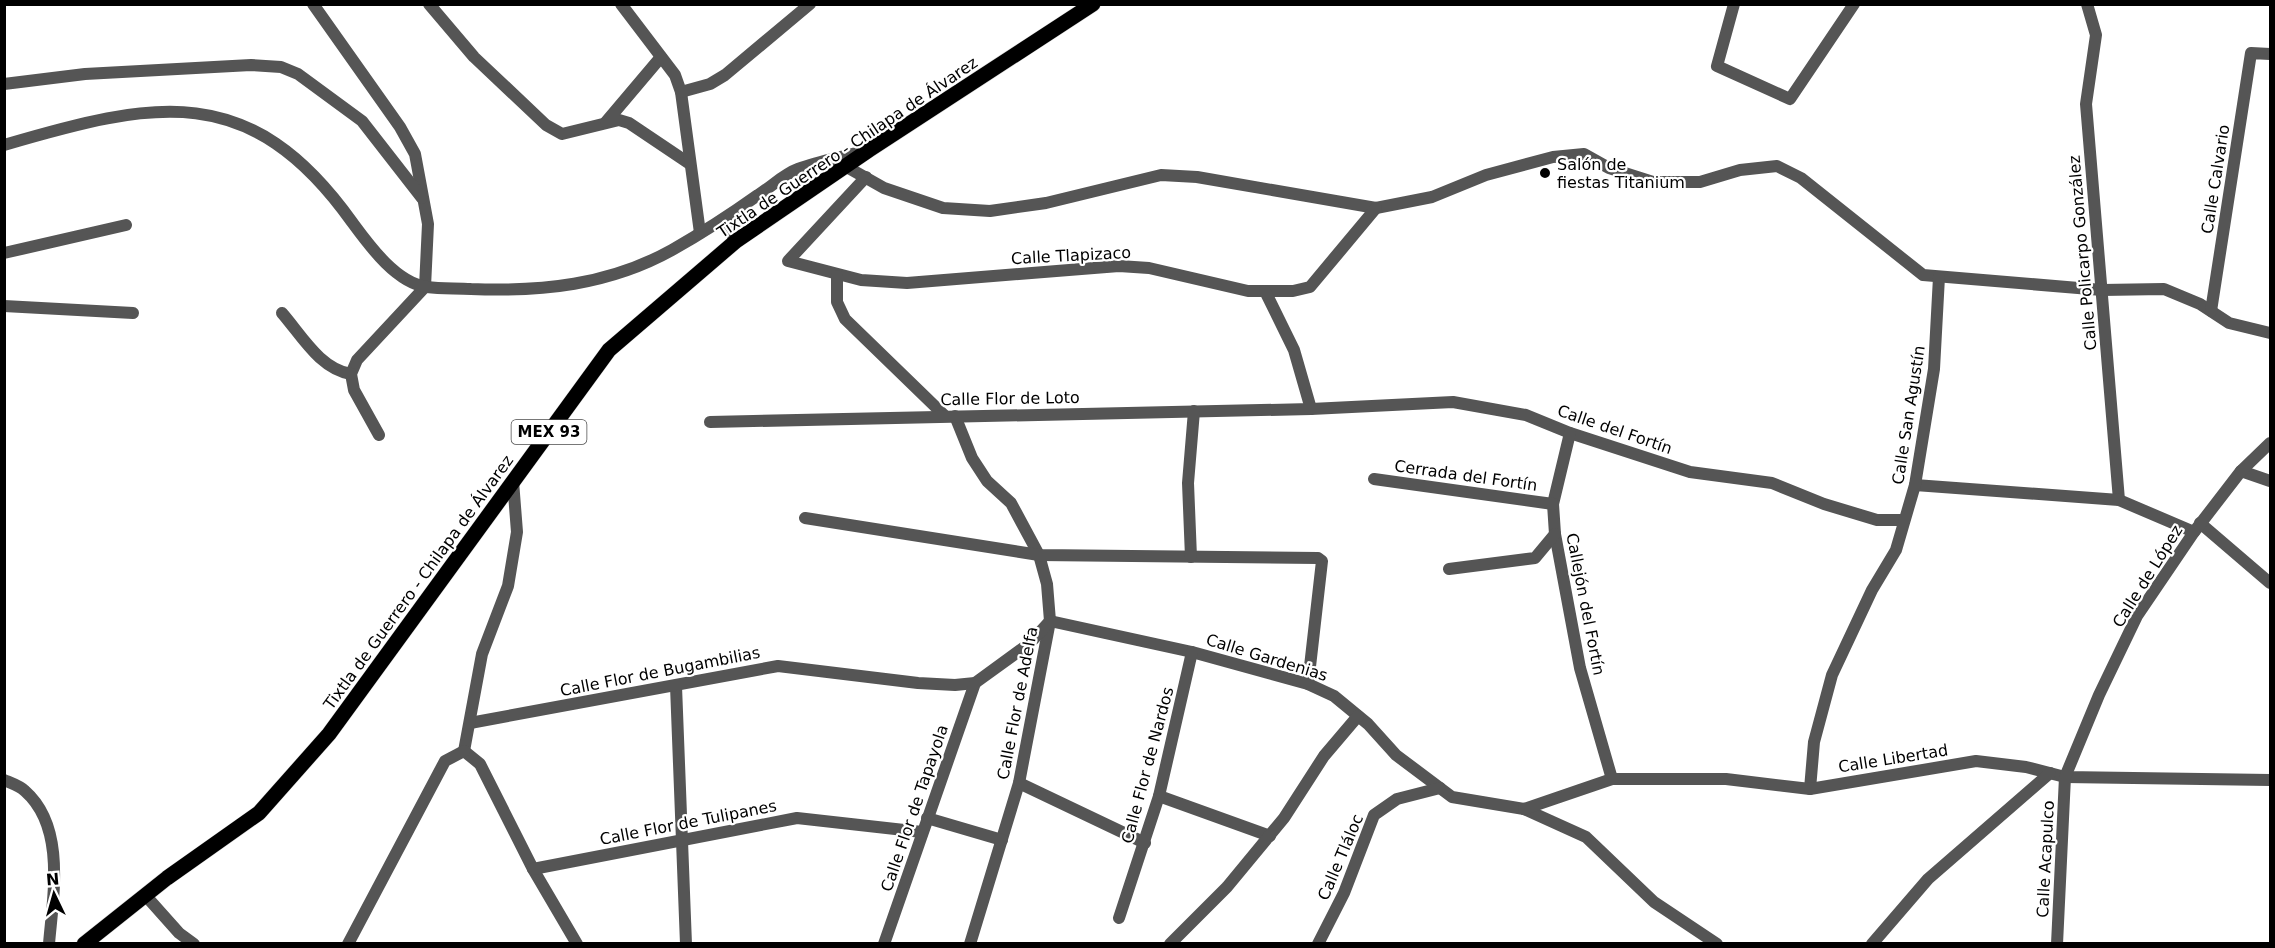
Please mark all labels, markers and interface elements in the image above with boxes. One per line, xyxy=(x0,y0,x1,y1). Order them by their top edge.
street label: Tixtla de Guerrero - Chilapa de Álvarez xyxy=(713,53,981,242)
street label: Calle Calvario xyxy=(2197,123,2234,235)
place label: Salón de fiestas Titanium xyxy=(1557,155,1685,192)
street label: Calle Policarpo González xyxy=(2064,155,2101,351)
marker: Salón de fiestas Titanium xyxy=(1538,166,1552,180)
street label: Calle Tlapizaco xyxy=(1011,243,1132,268)
street label: Calle San Agustín xyxy=(1888,344,1929,486)
street label: Calle Flor de Loto xyxy=(940,388,1080,409)
street label: Calle del Fortín xyxy=(1555,401,1675,458)
road number: MEX 93 xyxy=(512,420,586,444)
street label: Tixtla de Guerrero - Chilapa de Álvarez xyxy=(319,451,517,714)
street label: Cerrada del Fortín xyxy=(1393,456,1539,495)
street label: Calle de López xyxy=(2108,522,2186,631)
street label: Callejón del Fortín xyxy=(1562,531,1609,677)
street label: Calle Flor de Adelfa xyxy=(993,625,1042,781)
street label: Calle Gardenias xyxy=(1204,630,1330,685)
street label: Calle Flor de Bugambilias xyxy=(559,643,762,700)
street label: Calle Flor de Nardos xyxy=(1117,685,1178,846)
street label: Calle Flor de Tapayola xyxy=(877,722,952,894)
street label: Calle Libertad xyxy=(1837,740,1949,777)
street label: Calle Flor de Tulipanes xyxy=(598,796,778,849)
street label: Calle Acapulco xyxy=(2033,800,2058,918)
street label: Calle Tláloc xyxy=(1314,811,1367,903)
north arrow xyxy=(24,864,84,924)
text: N xyxy=(45,870,60,890)

